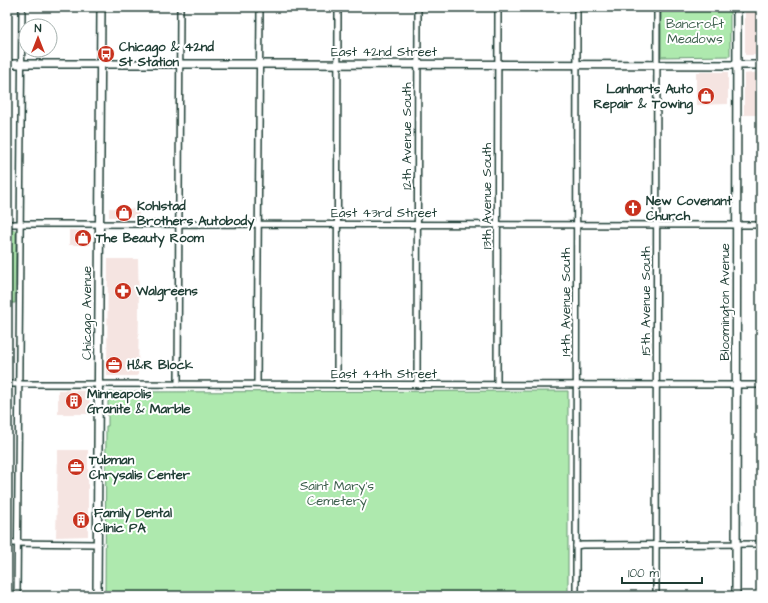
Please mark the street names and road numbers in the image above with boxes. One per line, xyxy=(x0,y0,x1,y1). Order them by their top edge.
street label: East 42nd Street xyxy=(331,43,438,61)
street label: 12th Avenue South xyxy=(398,82,416,190)
street label: 13th Avenue South xyxy=(478,142,496,249)
street label: East 43rd Street xyxy=(331,204,438,222)
street label: Bloomington Avenue xyxy=(716,243,735,361)
street label: 15th Avenue South xyxy=(637,246,655,356)
street label: 14th Avenue South xyxy=(557,247,575,356)
street label: Chicago Avenue xyxy=(78,266,97,360)
street label: East 44th Street xyxy=(331,365,438,383)

